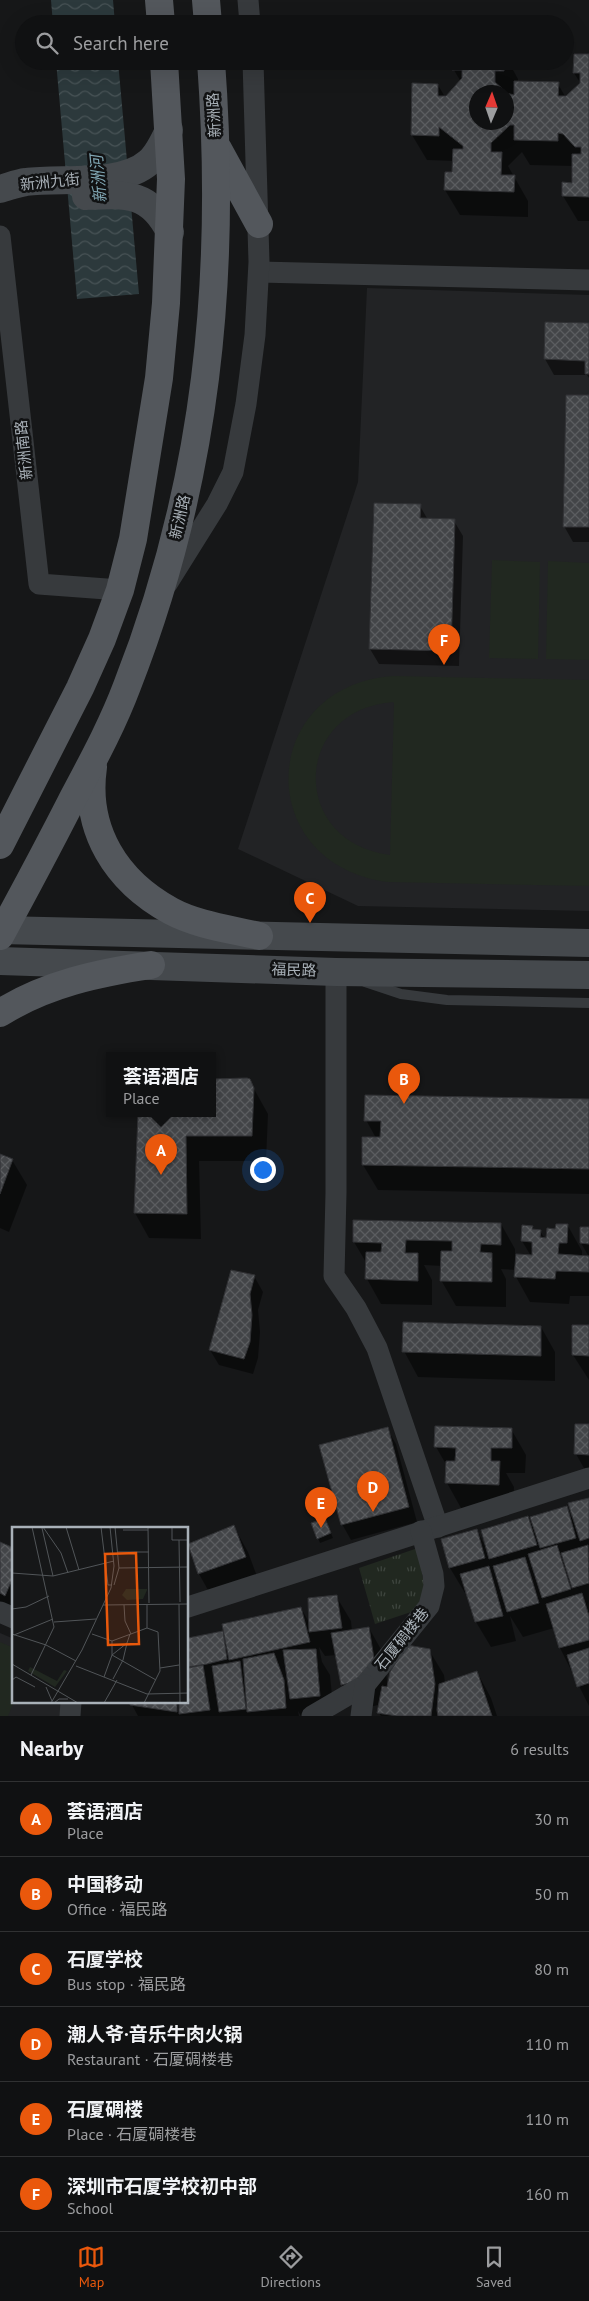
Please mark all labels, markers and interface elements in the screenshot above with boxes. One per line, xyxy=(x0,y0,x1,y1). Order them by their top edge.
search box xyxy=(15,15,574,70)
icon: search xyxy=(33,29,61,57)
text: Search here xyxy=(73,31,169,55)
north arrow xyxy=(469,85,514,130)
street label: 新洲路 xyxy=(203,92,224,138)
water label: 新洲河 xyxy=(86,151,110,204)
street label: 新洲九街 xyxy=(19,169,81,194)
street label: 新洲南路 xyxy=(11,419,36,481)
street label: 新洲路 xyxy=(165,493,194,541)
pin: F xyxy=(428,624,460,665)
pin: C xyxy=(294,882,326,923)
street label: 福民路 xyxy=(271,959,317,980)
popup xyxy=(106,1052,216,1117)
pin: B xyxy=(388,1063,420,1104)
text: 荟语酒店 xyxy=(123,1064,199,1088)
text: Place xyxy=(123,1088,160,1108)
pin: A xyxy=(145,1134,177,1175)
your location xyxy=(250,1157,276,1183)
pin: D xyxy=(357,1471,389,1512)
pin: E xyxy=(305,1487,337,1528)
inset map xyxy=(12,1527,189,1704)
street label: 石厦碉楼巷 xyxy=(371,1604,433,1674)
text: Nearby xyxy=(20,1735,83,1762)
text: 6 results xyxy=(510,1739,569,1759)
text: 荟语酒店 xyxy=(67,1799,143,1823)
text: A xyxy=(31,1809,41,1829)
text: 30 m xyxy=(534,1809,569,1829)
text: Place xyxy=(67,1823,104,1843)
text: 中国移动 xyxy=(67,1872,143,1896)
text: B xyxy=(31,1884,41,1904)
text: 50 m xyxy=(534,1884,569,1904)
text: Office · 福民路 xyxy=(67,1899,167,1919)
text: 石厦学校 xyxy=(67,1947,143,1971)
text: C xyxy=(32,1959,40,1979)
text: 80 m xyxy=(534,1959,569,1979)
text: Bus stop · 福民路 xyxy=(67,1974,186,1994)
text: 潮人爷·音乐牛肉火锅 xyxy=(67,2022,243,2046)
text: D xyxy=(31,2034,41,2054)
text: 110 m xyxy=(526,2034,569,2054)
text: Restaurant · 石厦碉楼巷 xyxy=(67,2049,233,2069)
text: 石厦碉楼 xyxy=(67,2097,143,2121)
text: E xyxy=(32,2109,40,2129)
text: 110 m xyxy=(526,2109,569,2129)
text: Place · 石厦碉楼巷 xyxy=(67,2124,196,2144)
text: 深圳市石厦学校初中部 xyxy=(67,2174,257,2198)
text: F xyxy=(32,2184,40,2204)
text: 160 m xyxy=(526,2184,569,2204)
text: School xyxy=(67,2198,113,2218)
tab: Map xyxy=(77,2243,105,2291)
tab: Directions xyxy=(260,2243,321,2291)
tab: Saved xyxy=(476,2243,512,2291)

